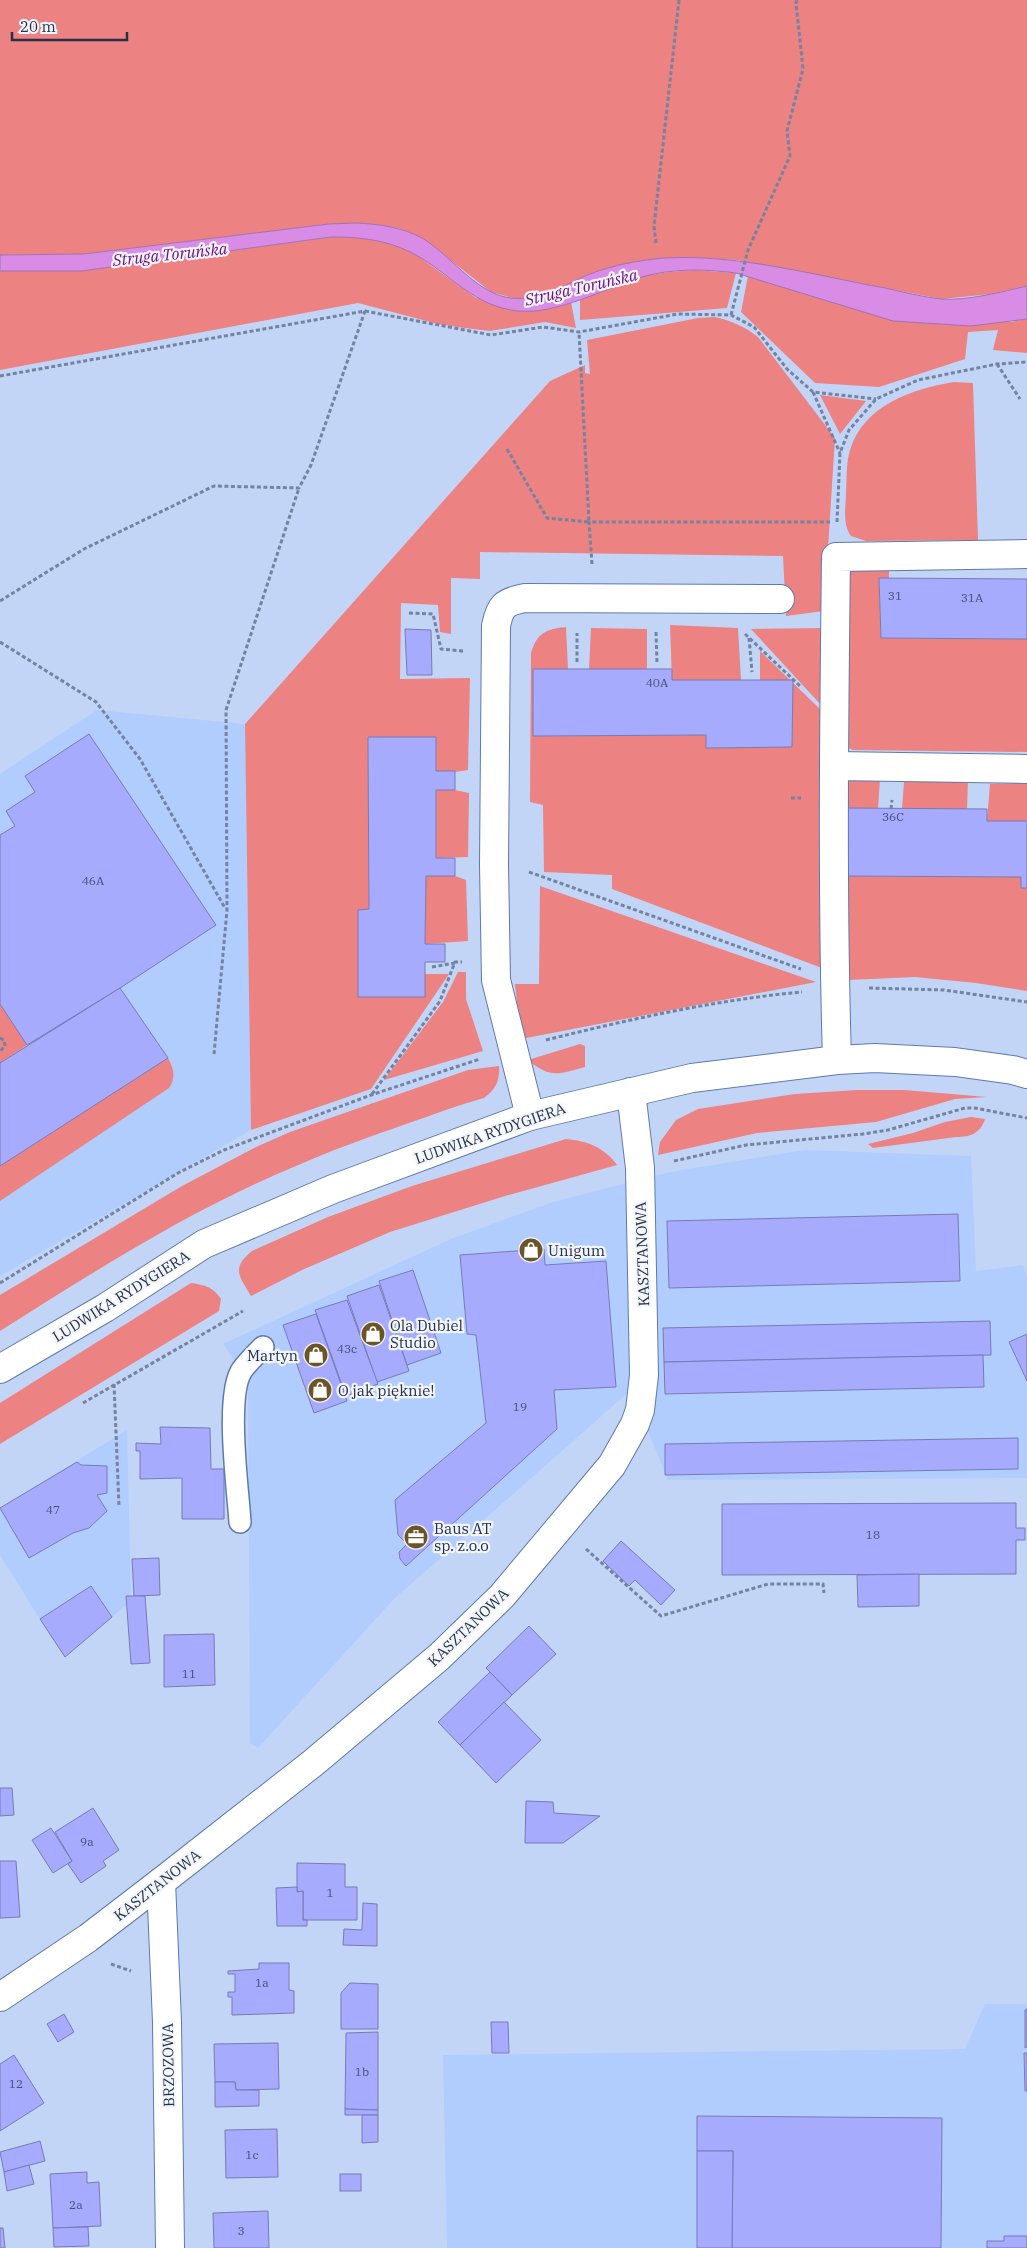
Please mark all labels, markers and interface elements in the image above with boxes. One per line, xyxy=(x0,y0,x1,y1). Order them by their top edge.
scale bar xyxy=(12,10,128,42)
text: 20 m xyxy=(20,17,56,36)
water label: Struga Toruńska xyxy=(111,238,229,270)
water label: Struga Toruńska xyxy=(522,264,640,310)
house number: 31 xyxy=(888,588,902,603)
house number: 31A xyxy=(961,590,984,605)
house number: 40A xyxy=(646,675,669,690)
house number: 36C xyxy=(882,809,904,824)
house number: 46A xyxy=(82,873,105,888)
street label: LUDWIKA RYDYGIERA xyxy=(412,1098,569,1168)
street label: KASZTANOWA xyxy=(631,1201,653,1307)
shop icon: Unigum xyxy=(518,1237,544,1263)
place label: Unigum xyxy=(548,1241,605,1260)
street label: LUDWIKA RYDYGIERA xyxy=(49,1246,194,1346)
place label: Ola Dubiel Studio xyxy=(390,1316,463,1352)
shop icon: Ola Dubiel Studio xyxy=(360,1321,386,1347)
house number: 43c xyxy=(337,1341,357,1356)
shop icon: Martyn xyxy=(303,1342,329,1368)
place label: Martyn xyxy=(247,1346,298,1365)
shop icon: O jak pięknie! xyxy=(307,1377,333,1403)
place label: O jak pięknie! xyxy=(338,1381,434,1400)
house number: 19 xyxy=(513,1399,527,1414)
house number: 47 xyxy=(46,1502,60,1517)
place label: Baus AT sp. z.o.o xyxy=(434,1519,492,1555)
office icon: Baus AT sp. z.o.o xyxy=(403,1524,429,1550)
house number: 18 xyxy=(866,1527,880,1542)
street label: KASZTANOWA xyxy=(424,1583,513,1670)
house number: 11 xyxy=(182,1666,196,1681)
house number: 9a xyxy=(80,1834,94,1849)
street label: KASZTANOWA xyxy=(110,1845,205,1925)
house number: 1 xyxy=(326,1885,334,1900)
house number: 1a xyxy=(255,1975,269,1990)
street label: BRZOZOWA xyxy=(158,2022,178,2107)
house number: 1b xyxy=(355,2064,369,2079)
house number: 12 xyxy=(9,2076,23,2091)
house number: 1c xyxy=(245,2147,259,2162)
house number: 2a xyxy=(69,2197,83,2212)
house number: 3 xyxy=(237,2223,245,2238)

